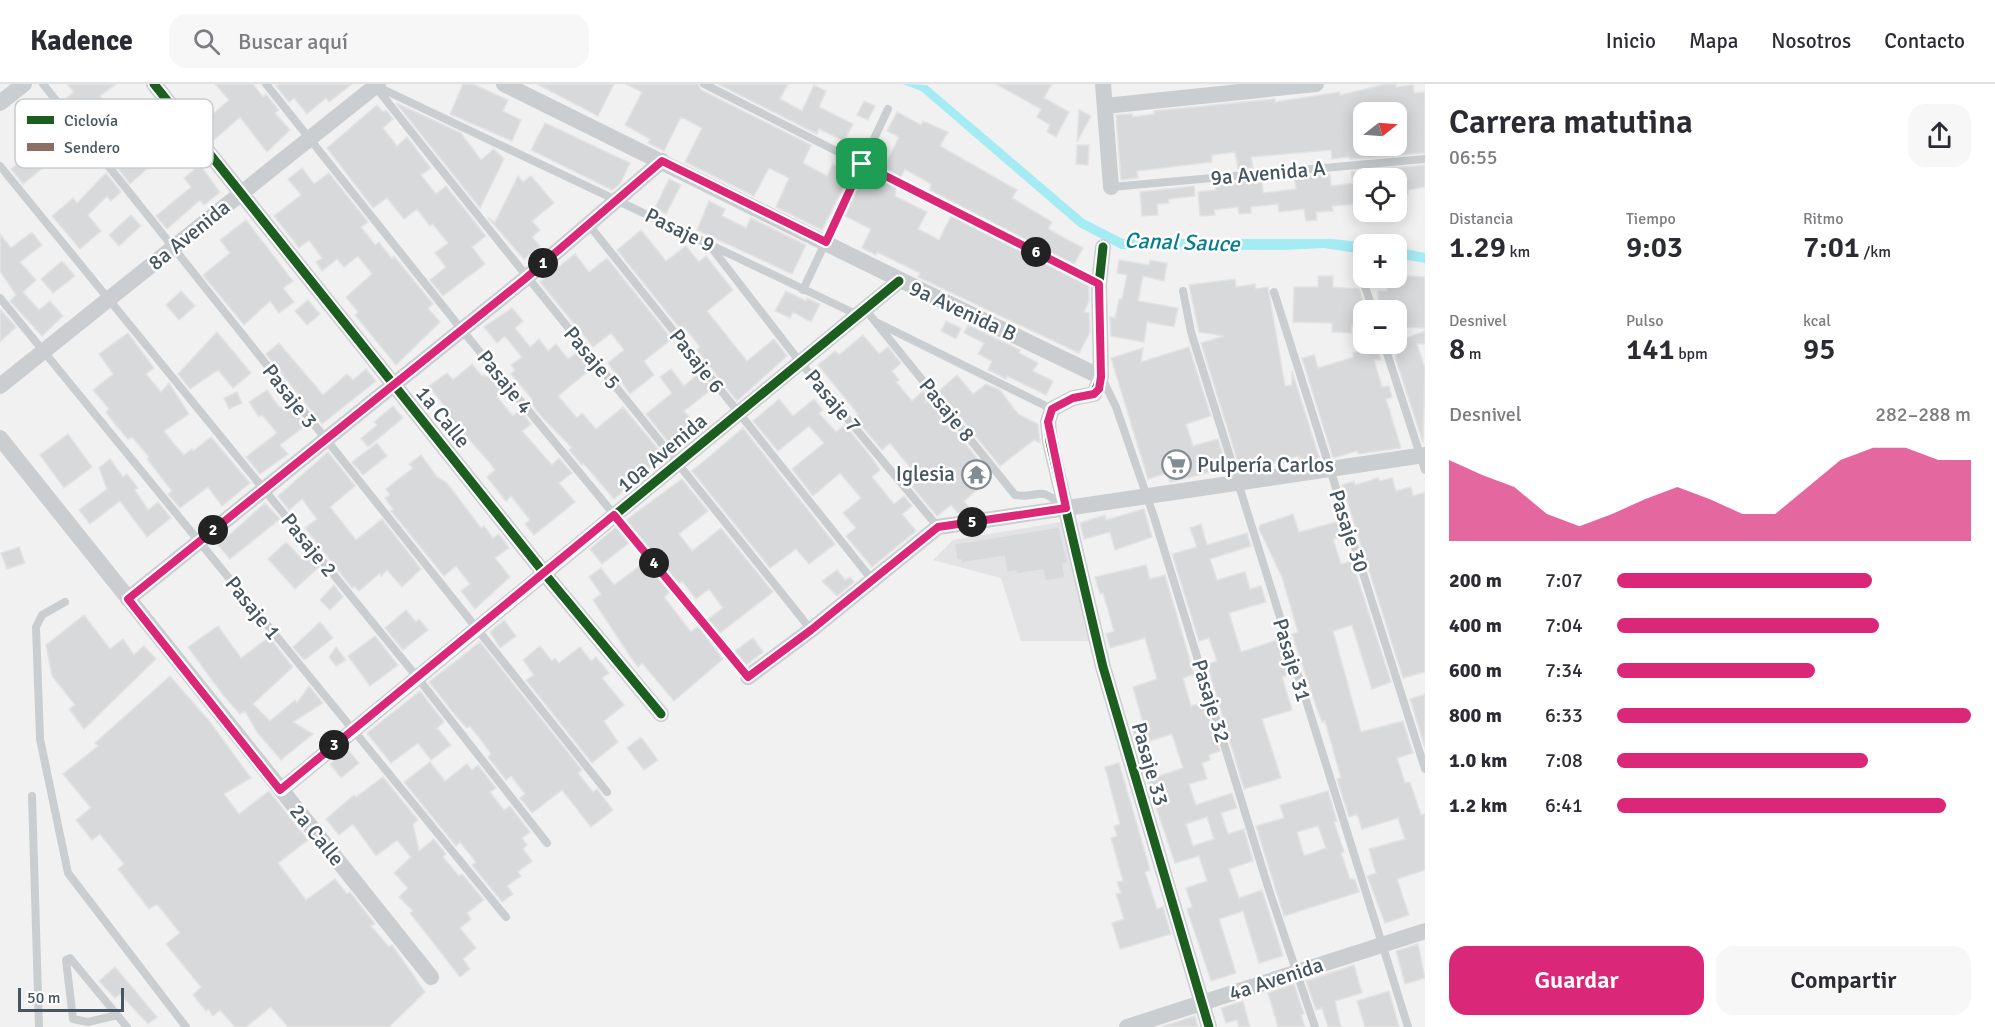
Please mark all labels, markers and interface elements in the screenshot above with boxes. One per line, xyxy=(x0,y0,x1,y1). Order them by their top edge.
search box xyxy=(169,14,589,68)
text: Kadence xyxy=(30,24,133,58)
icon: search xyxy=(190,25,223,58)
text: Buscar aquí xyxy=(238,28,348,55)
text: Inicio xyxy=(1606,28,1656,54)
text: Mapa xyxy=(1689,28,1738,54)
text: Nosotros xyxy=(1771,28,1851,54)
text: Contacto xyxy=(1884,28,1965,54)
legend xyxy=(15,99,213,168)
north arrow xyxy=(1353,102,1407,156)
map controls xyxy=(1353,102,1407,354)
text: Carrera matutina xyxy=(1449,102,1693,143)
button: share xyxy=(1908,104,1971,167)
text: Ciclovía xyxy=(64,111,118,131)
text: Sendero xyxy=(64,138,120,158)
pin xyxy=(836,138,887,189)
text: 06:55 xyxy=(1449,145,1498,170)
icon: arrive xyxy=(845,147,878,180)
street label: 9a Avenida A xyxy=(1209,155,1327,191)
button: locate xyxy=(1353,168,1407,222)
street label: 8a Avenida xyxy=(143,194,235,276)
street label: Pasaje 9 xyxy=(641,202,719,258)
text: Distancia xyxy=(1449,209,1513,229)
text: Tiempo xyxy=(1626,209,1676,229)
text: Ritmo xyxy=(1803,209,1844,229)
water label: Canal Sauce xyxy=(1124,226,1241,258)
text: 1.29 xyxy=(1449,229,1506,266)
text: 9:03 xyxy=(1626,229,1683,266)
text: 7:01 xyxy=(1803,229,1860,266)
button: + xyxy=(1353,234,1407,288)
pin: 6 xyxy=(1021,237,1051,267)
text: 6 xyxy=(1032,242,1040,262)
text: km xyxy=(1506,242,1530,262)
text: /km xyxy=(1860,242,1891,262)
pin: 1 xyxy=(528,248,558,278)
text: 1 xyxy=(539,253,547,273)
street label: 9a Avenida B xyxy=(905,275,1021,347)
button: − xyxy=(1353,300,1407,354)
text: Desnivel xyxy=(1449,311,1507,331)
text: Pulso xyxy=(1626,311,1664,331)
text: kcal xyxy=(1803,311,1831,331)
street label: Pasaje 5 xyxy=(558,321,626,395)
street label: Pasaje 6 xyxy=(664,324,730,398)
text: 8 xyxy=(1449,331,1465,368)
text: 141 xyxy=(1626,331,1675,368)
text: 95 xyxy=(1803,331,1835,368)
text: m xyxy=(1465,344,1481,364)
text: bpm xyxy=(1675,344,1708,364)
street label: Pasaje 4 xyxy=(472,345,538,419)
street label: Pasaje 3 xyxy=(257,359,323,433)
street label: Pasaje 7 xyxy=(799,364,867,438)
street label: Pasaje 8 xyxy=(914,373,980,447)
street label: 1a Calle xyxy=(410,381,476,453)
text: Desnivel xyxy=(1449,402,1522,427)
text: 282–288 m xyxy=(1875,402,1971,427)
street label: 10a Avenida xyxy=(612,408,712,498)
supermarket icon: Pulpería Carlos xyxy=(1160,449,1192,481)
place label: Pulpería Carlos xyxy=(1197,452,1334,478)
temple icon: Iglesia xyxy=(960,458,992,490)
place label: Iglesia xyxy=(896,461,955,487)
street label: Pasaje 30 xyxy=(1323,486,1375,576)
pin: 5 xyxy=(957,507,987,537)
street label: Pasaje 2 xyxy=(276,508,342,582)
text: 5 xyxy=(968,512,976,532)
pin: 2 xyxy=(198,515,228,545)
text: 2 xyxy=(209,520,217,540)
pin: 4 xyxy=(639,548,669,578)
text: 4 xyxy=(650,553,658,573)
text: 200 m xyxy=(1449,568,1502,593)
text: 7:07 xyxy=(1545,568,1583,593)
street label: Pasaje 1 xyxy=(220,571,286,645)
text: 400 m xyxy=(1449,613,1502,638)
text: 7:04 xyxy=(1545,613,1583,638)
street label: Pasaje 31 xyxy=(1267,615,1317,705)
street label: Pasaje 32 xyxy=(1186,656,1236,746)
text: 600 m xyxy=(1449,658,1502,683)
text: 7:34 xyxy=(1545,658,1583,683)
text: 800 m xyxy=(1449,703,1502,728)
text: 6:33 xyxy=(1545,703,1583,728)
street label: Pasaje 33 xyxy=(1126,719,1174,809)
pin: 3 xyxy=(319,730,349,760)
text: 3 xyxy=(330,735,338,755)
text: 1.0 km xyxy=(1449,748,1507,773)
text: 7:08 xyxy=(1545,748,1583,773)
text: 1.2 km xyxy=(1449,793,1507,818)
text: 6:41 xyxy=(1545,793,1583,818)
street label: 2a Calle xyxy=(284,799,350,871)
button: Guardar xyxy=(1449,946,1704,1015)
button: Compartir xyxy=(1716,946,1971,1015)
street label: 4a Avenida xyxy=(1225,952,1327,1006)
scale bar xyxy=(18,985,124,1012)
text: 50 m xyxy=(27,988,61,1008)

